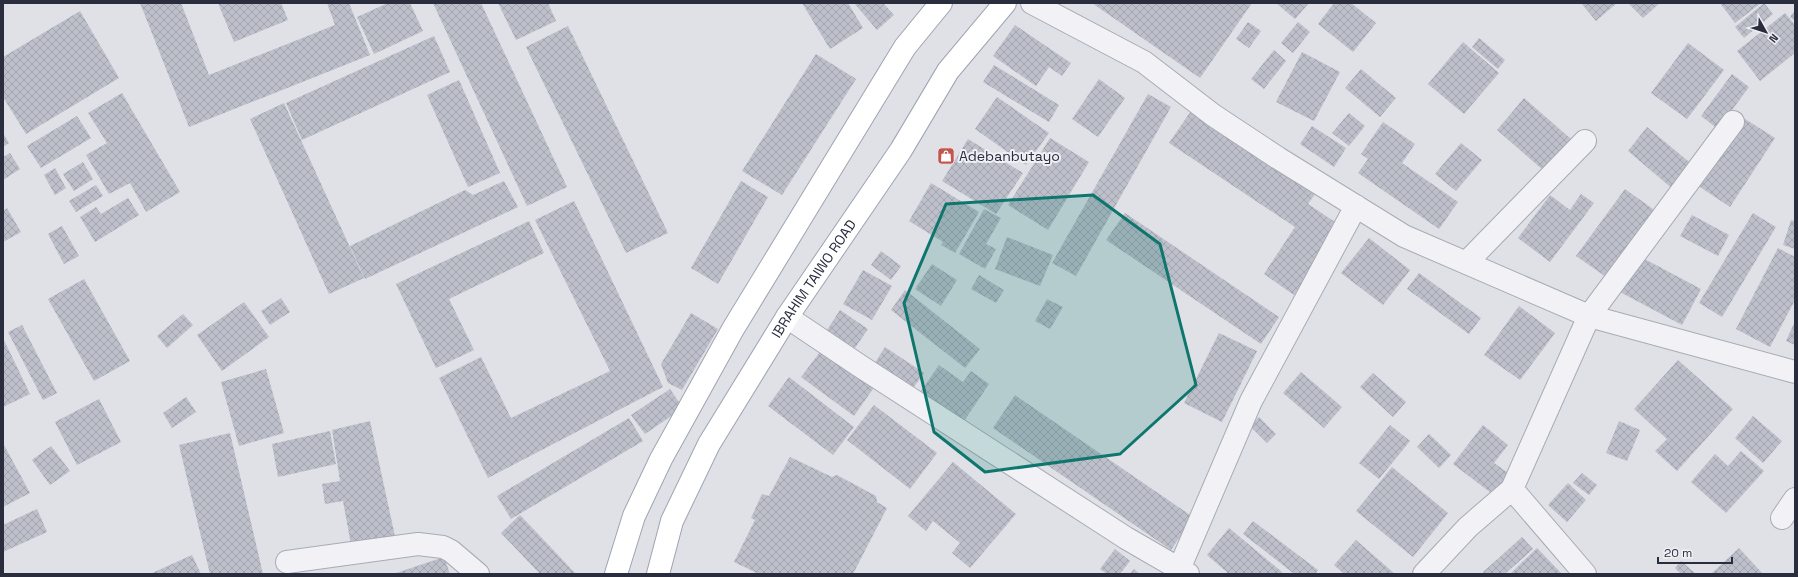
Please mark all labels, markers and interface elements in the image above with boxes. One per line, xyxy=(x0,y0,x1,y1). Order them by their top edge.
north arrow xyxy=(1746,12,1786,52)
text: N xyxy=(1766,31,1782,46)
shop icon: Adebanbutayo xyxy=(936,146,956,166)
place label: Adebanbutayo xyxy=(959,147,1060,165)
street label: IBRAHIM TAIWO ROAD xyxy=(767,216,860,341)
scale bar xyxy=(1658,539,1732,565)
text: 20 m xyxy=(1664,545,1692,561)

